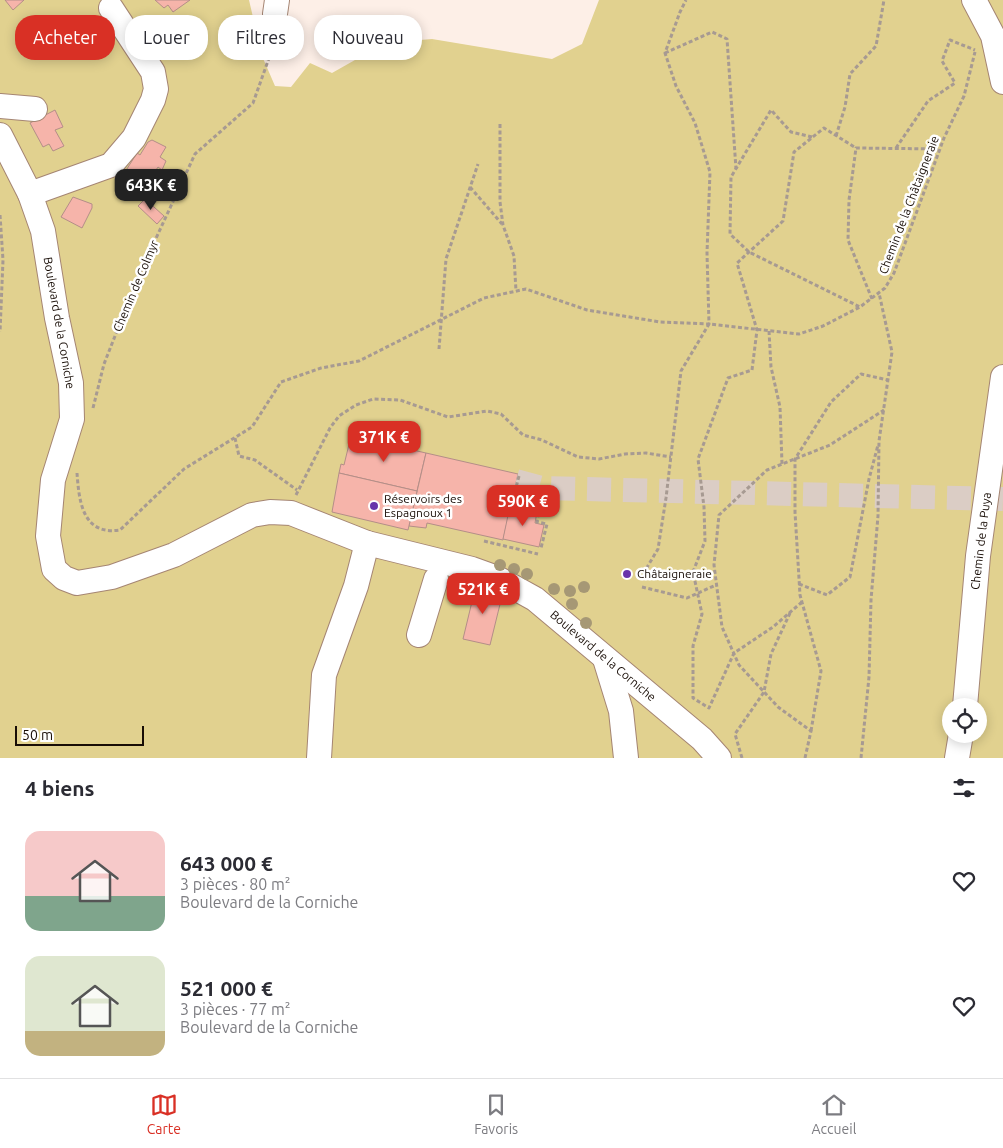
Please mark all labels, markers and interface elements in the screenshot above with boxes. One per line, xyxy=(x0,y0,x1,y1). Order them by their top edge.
chip: Acheter xyxy=(15,15,115,60)
chip: Louer xyxy=(125,15,208,60)
chip: Filtres xyxy=(218,15,304,60)
chip: Nouveau xyxy=(314,15,422,60)
street label: Chemin de la Châtaigneraie xyxy=(876,134,941,276)
pin: 643K € xyxy=(110,168,192,211)
text: 643K € xyxy=(126,176,176,194)
street label: Chemin de Colmyr xyxy=(110,238,161,334)
street label: Boulevard de la Corniche xyxy=(41,256,78,390)
pin: 371K € xyxy=(343,420,425,463)
text: 371K € xyxy=(359,428,409,446)
pin: 590K € xyxy=(482,484,564,527)
street label: Chemin de la Puya xyxy=(968,491,993,590)
place label: Réservoirs des Espagnoux 1 xyxy=(384,492,462,519)
text: 590K € xyxy=(498,492,548,510)
marker: Réservoirs des Espagnoux 1 xyxy=(368,500,380,512)
place label: Châtaigneraie xyxy=(637,567,712,580)
marker: Châtaigneraie xyxy=(621,568,633,580)
pin: 521K € xyxy=(442,572,524,615)
text: 521K € xyxy=(458,580,508,598)
street label: Boulevard de la Corniche xyxy=(548,608,659,704)
map controls xyxy=(942,698,987,743)
button: locate xyxy=(942,698,987,743)
scale bar xyxy=(15,723,144,746)
text: 50 m xyxy=(22,727,53,743)
icon: filters xyxy=(950,774,978,802)
text: 4 biens xyxy=(25,776,95,800)
icon: home xyxy=(65,851,125,911)
text: 643 000 € xyxy=(180,851,273,875)
icon: heart xyxy=(950,867,978,895)
text: 3 pièces · 80 m² xyxy=(180,875,290,893)
text: Boulevard de la Corniche xyxy=(180,893,358,911)
icon: home xyxy=(65,976,125,1036)
text: 521 000 € xyxy=(180,976,273,1000)
icon: heart xyxy=(950,992,978,1020)
text: 3 pièces · 77 m² xyxy=(180,1000,290,1018)
text: Boulevard de la Corniche xyxy=(180,1018,358,1036)
tab: Carte xyxy=(147,1091,181,1137)
tab: Favoris xyxy=(474,1091,518,1137)
tab: Accueil xyxy=(811,1091,856,1137)

